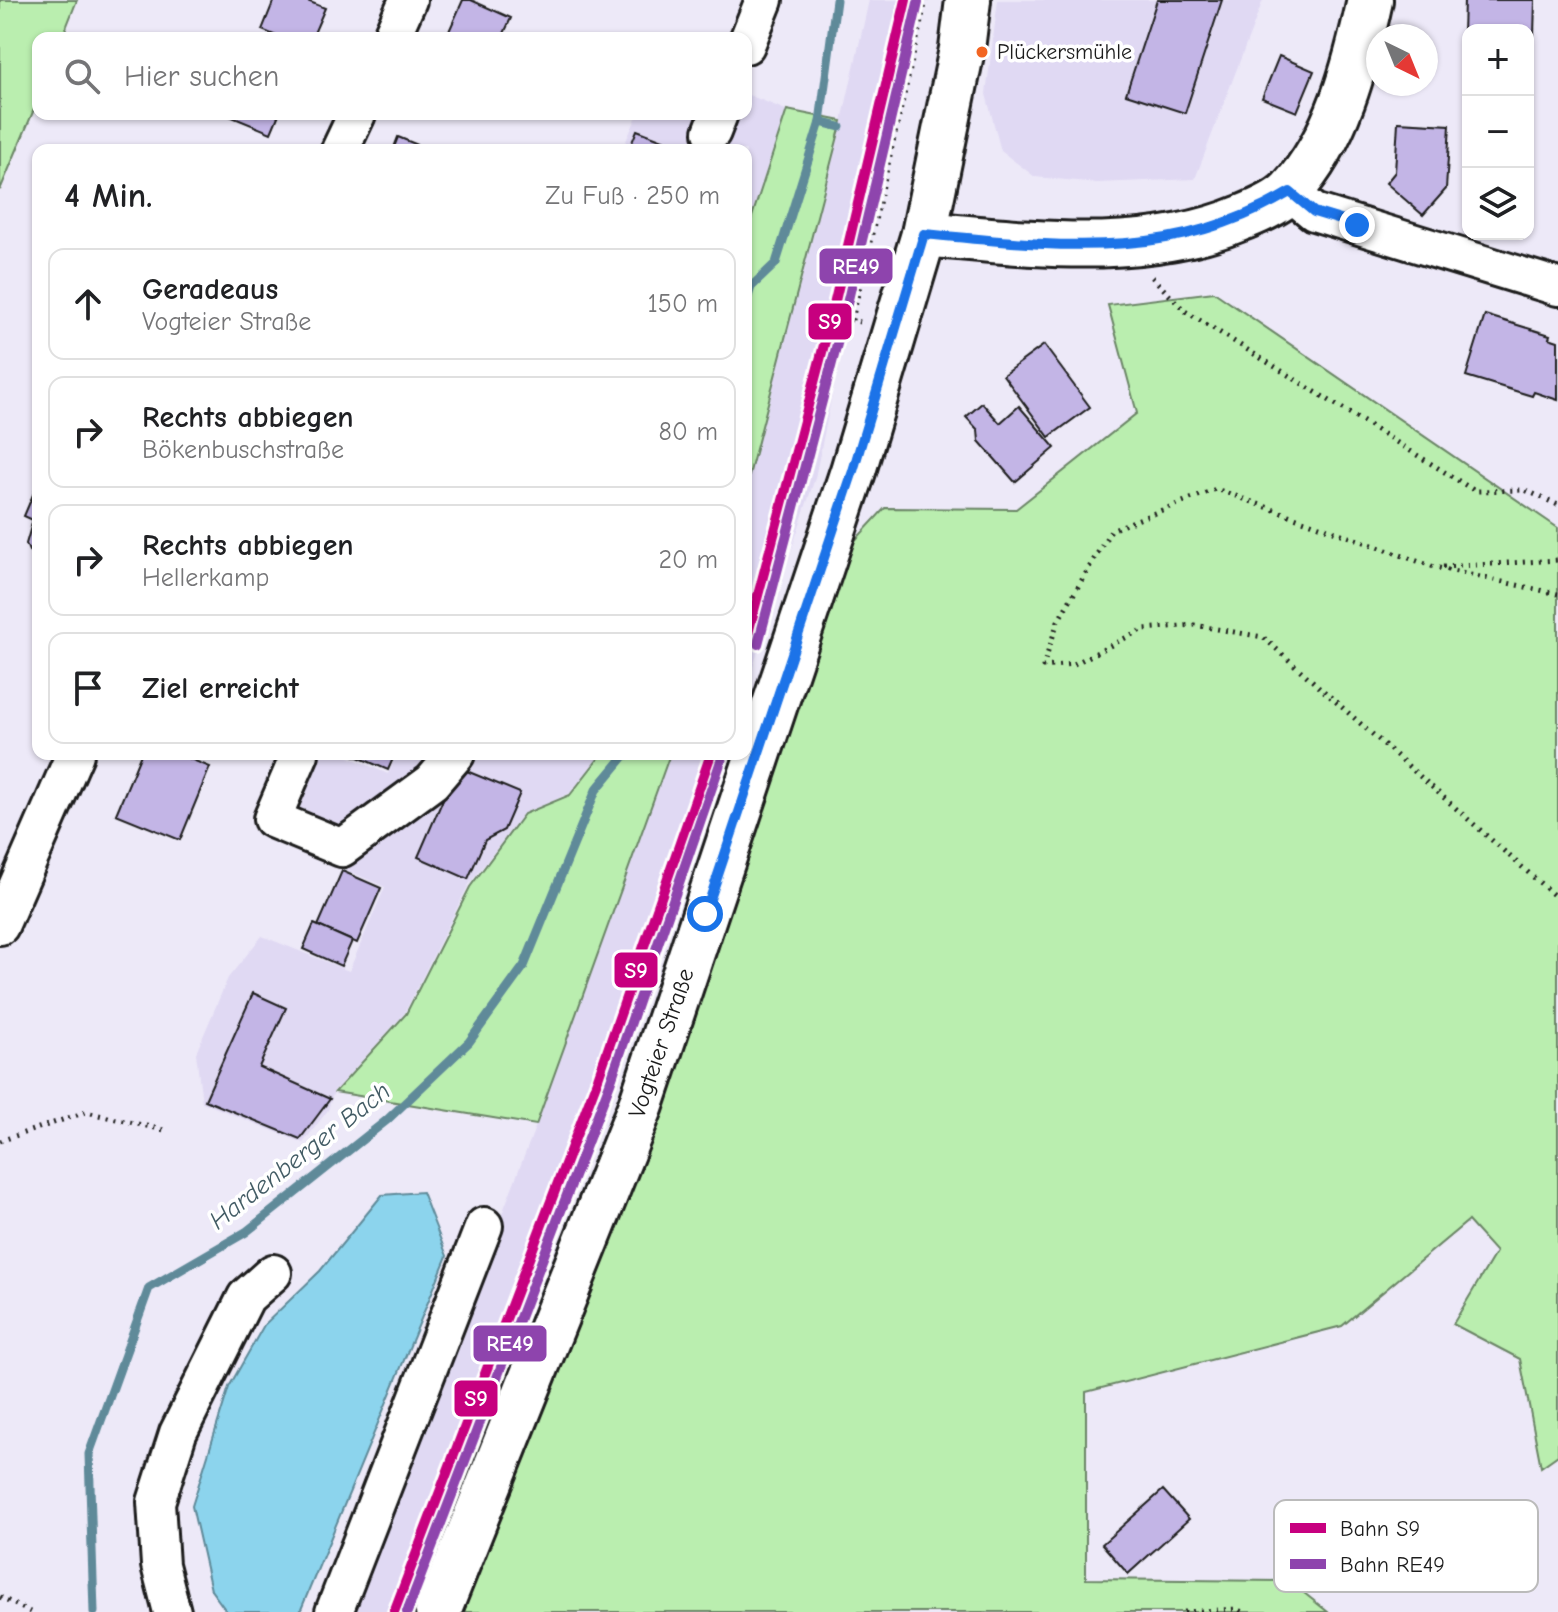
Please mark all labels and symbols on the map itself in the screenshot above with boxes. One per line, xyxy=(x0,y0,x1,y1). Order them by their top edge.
north arrow xyxy=(1366,24,1438,96)
place label: Plückersmühle xyxy=(997,39,1132,65)
marker: Plückersmühle xyxy=(974,44,990,60)
route end xyxy=(1339,207,1375,243)
line badge: RE49 xyxy=(818,247,894,285)
text: RE49 xyxy=(832,254,880,280)
line badge: S9 xyxy=(807,302,853,341)
text: S9 xyxy=(818,309,842,335)
route start xyxy=(687,896,723,932)
line badge: S9 xyxy=(613,951,659,989)
text: S9 xyxy=(624,958,648,984)
street label: Vogteier Straße xyxy=(622,965,700,1121)
water label: Hardenberger Bach xyxy=(204,1076,396,1236)
line badge: RE49 xyxy=(472,1324,548,1363)
text: RE49 xyxy=(486,1331,534,1357)
line badge: S9 xyxy=(453,1379,499,1418)
text: S9 xyxy=(464,1386,488,1412)
legend xyxy=(1274,1500,1538,1592)
text: Bahn S9 xyxy=(1340,1516,1420,1542)
text: Bahn RE49 xyxy=(1340,1552,1445,1578)

